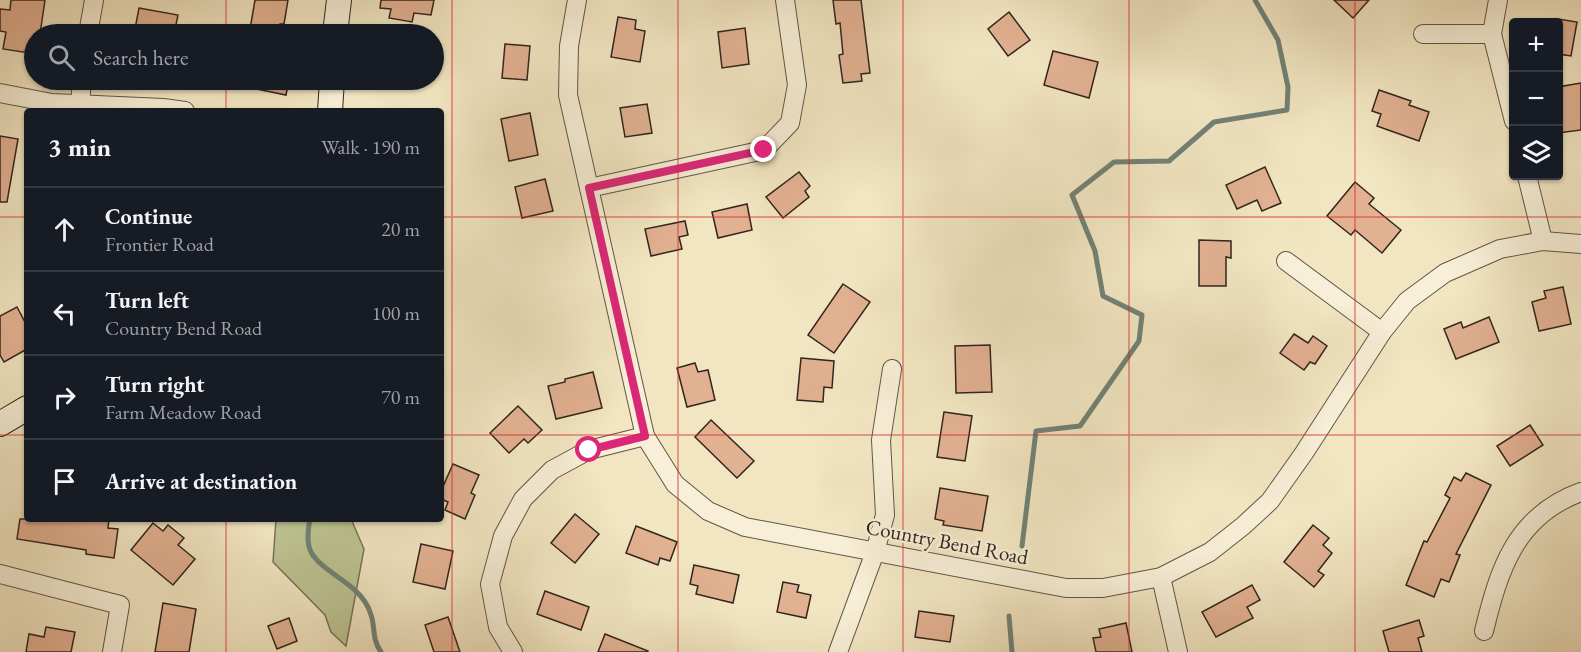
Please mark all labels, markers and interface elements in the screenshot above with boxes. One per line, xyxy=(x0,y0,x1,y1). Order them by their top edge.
map controls xyxy=(1509,18,1563,180)
button: + xyxy=(1509,18,1563,72)
search box xyxy=(24,24,444,90)
icon: search xyxy=(45,41,78,74)
text: Search here xyxy=(93,43,188,72)
button: − xyxy=(1509,72,1563,126)
button: layers xyxy=(1509,126,1563,180)
text: 3 min xyxy=(48,130,111,164)
text: Walk · 190 m xyxy=(321,134,420,160)
route end xyxy=(750,136,776,162)
text: Continue xyxy=(105,202,192,231)
icon: ahead xyxy=(48,213,81,246)
text: 20 m xyxy=(381,216,420,242)
text: Frontier Road xyxy=(105,231,214,257)
text: Turn left xyxy=(105,286,189,315)
icon: left xyxy=(48,297,81,330)
text: 100 m xyxy=(372,300,420,326)
text: Country Bend Road xyxy=(105,315,262,341)
text: Turn right xyxy=(105,370,204,399)
icon: right xyxy=(48,381,81,414)
text: 70 m xyxy=(381,384,420,410)
text: Farm Meadow Road xyxy=(105,399,262,425)
route start xyxy=(575,436,601,462)
icon: arrive xyxy=(48,465,81,498)
text: Arrive at destination xyxy=(105,467,297,496)
street label: Country Bend Road xyxy=(864,513,1031,571)

